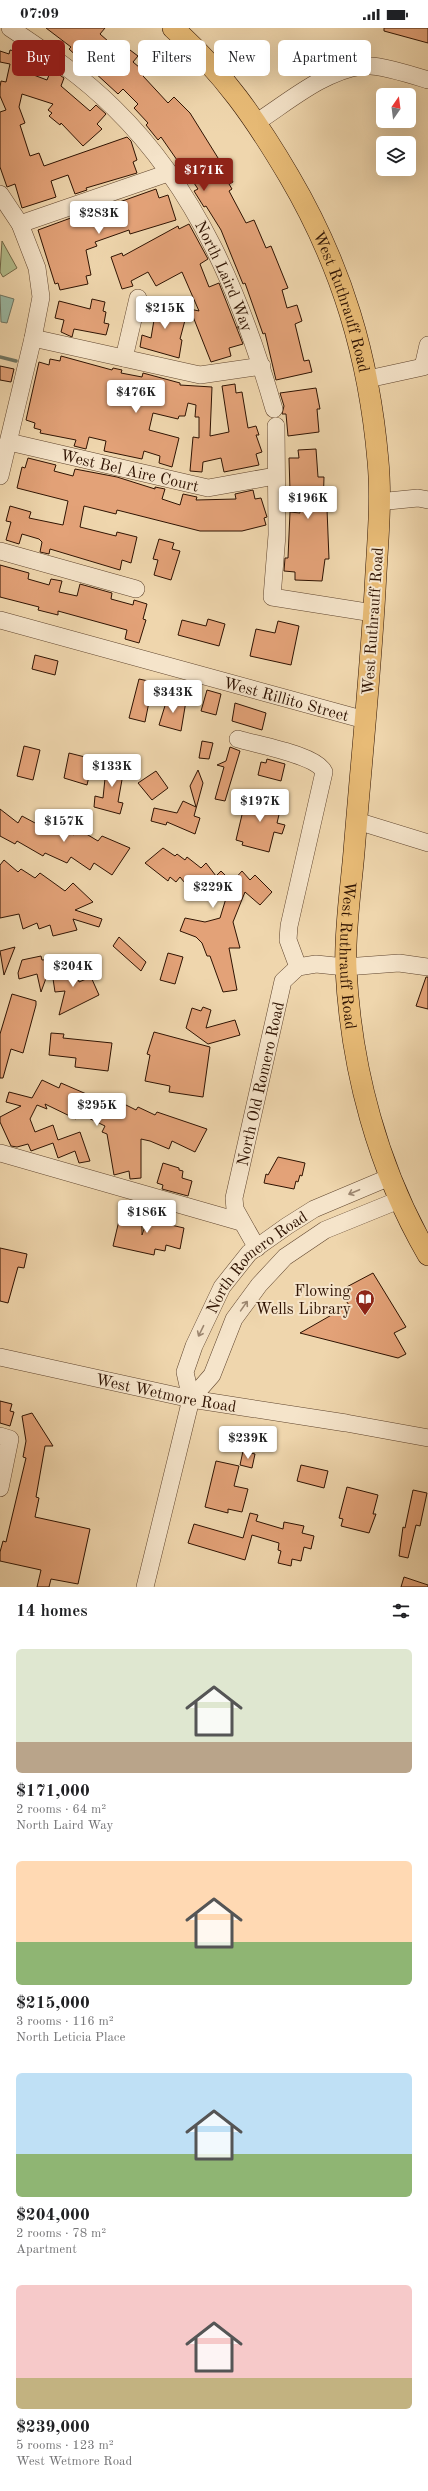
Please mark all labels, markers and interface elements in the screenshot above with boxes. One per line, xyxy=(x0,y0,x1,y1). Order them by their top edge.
text: 07:09 xyxy=(20,7,59,22)
chip: Buy xyxy=(12,40,65,76)
chip: Rent xyxy=(73,40,130,76)
chip: Filters xyxy=(138,40,206,76)
chip: New xyxy=(214,40,270,76)
chip: Apartment xyxy=(278,40,371,76)
north arrow xyxy=(376,88,416,128)
map controls xyxy=(376,88,416,176)
button: layers xyxy=(376,136,416,176)
pin: $171K xyxy=(176,158,232,192)
text: $171K xyxy=(184,164,224,177)
pin: $283K xyxy=(71,201,127,235)
text: $283K xyxy=(79,207,119,220)
street label: North Laird Way xyxy=(191,219,255,335)
street label: West Ruthrauff Road xyxy=(309,229,371,374)
pin: $215K xyxy=(137,296,193,330)
text: $215K xyxy=(145,302,185,315)
pin: $476K xyxy=(108,380,164,414)
text: $476K xyxy=(116,386,156,399)
street label: West Bel Aire Court xyxy=(59,448,201,496)
pin: $196K xyxy=(280,486,336,520)
text: $196K xyxy=(288,492,328,505)
street label: West Ruthrauff Road xyxy=(361,547,387,695)
street label: West Rillito Street xyxy=(221,676,351,725)
pin: $343K xyxy=(145,680,201,714)
text: $343K xyxy=(153,686,193,699)
pin: $133K xyxy=(84,754,140,788)
text: $133K xyxy=(92,760,132,773)
pin: $197K xyxy=(232,789,288,823)
text: $197K xyxy=(240,795,280,808)
pin: $157K xyxy=(36,809,92,843)
text: $157K xyxy=(44,815,84,828)
pin: $229K xyxy=(185,875,241,909)
text: $229K xyxy=(193,881,233,894)
street label: West Ruthrauff Road xyxy=(336,881,358,1031)
pin: $204K xyxy=(45,954,101,988)
text: $204K xyxy=(53,960,93,973)
street label: North Old Romero Road xyxy=(235,1000,288,1168)
pin: $295K xyxy=(69,1093,125,1127)
text: $295K xyxy=(77,1099,117,1112)
one-way arrow xyxy=(349,1189,361,1196)
pin: $186K xyxy=(119,1200,175,1234)
text: $186K xyxy=(127,1206,167,1219)
street label: North Romero Road xyxy=(205,1209,311,1317)
place label: Flowing Wells Library xyxy=(255,1284,352,1318)
library icon: Flowing Wells Library xyxy=(354,1288,376,1316)
one-way arrow xyxy=(240,1300,248,1311)
one-way arrow xyxy=(197,1324,204,1336)
street label: West Wetmore Road xyxy=(94,1372,237,1416)
pin: $239K xyxy=(220,1426,276,1460)
text: $239K xyxy=(228,1432,268,1445)
icon: filters xyxy=(390,1600,412,1622)
text: 14 homes xyxy=(16,1603,88,1620)
icon: home xyxy=(178,1675,250,1747)
text: $171,000 xyxy=(16,1783,90,1800)
text: 2 rooms · 64 m² xyxy=(16,1803,106,1816)
text: North Laird Way xyxy=(16,1819,113,1832)
icon: home xyxy=(178,1887,250,1959)
text: $215,000 xyxy=(16,1995,90,2012)
text: 3 rooms · 116 m² xyxy=(16,2015,114,2028)
text: North Leticia Place xyxy=(16,2031,125,2044)
icon: home xyxy=(178,2099,250,2171)
text: $204,000 xyxy=(16,2207,90,2224)
text: 2 rooms · 78 m² xyxy=(16,2227,106,2240)
text: Apartment xyxy=(16,2243,77,2256)
icon: home xyxy=(178,2311,250,2383)
text: $239,000 xyxy=(16,2419,90,2436)
text: 5 rooms · 123 m² xyxy=(16,2439,114,2452)
text: West Wetmore Road xyxy=(16,2455,132,2468)

